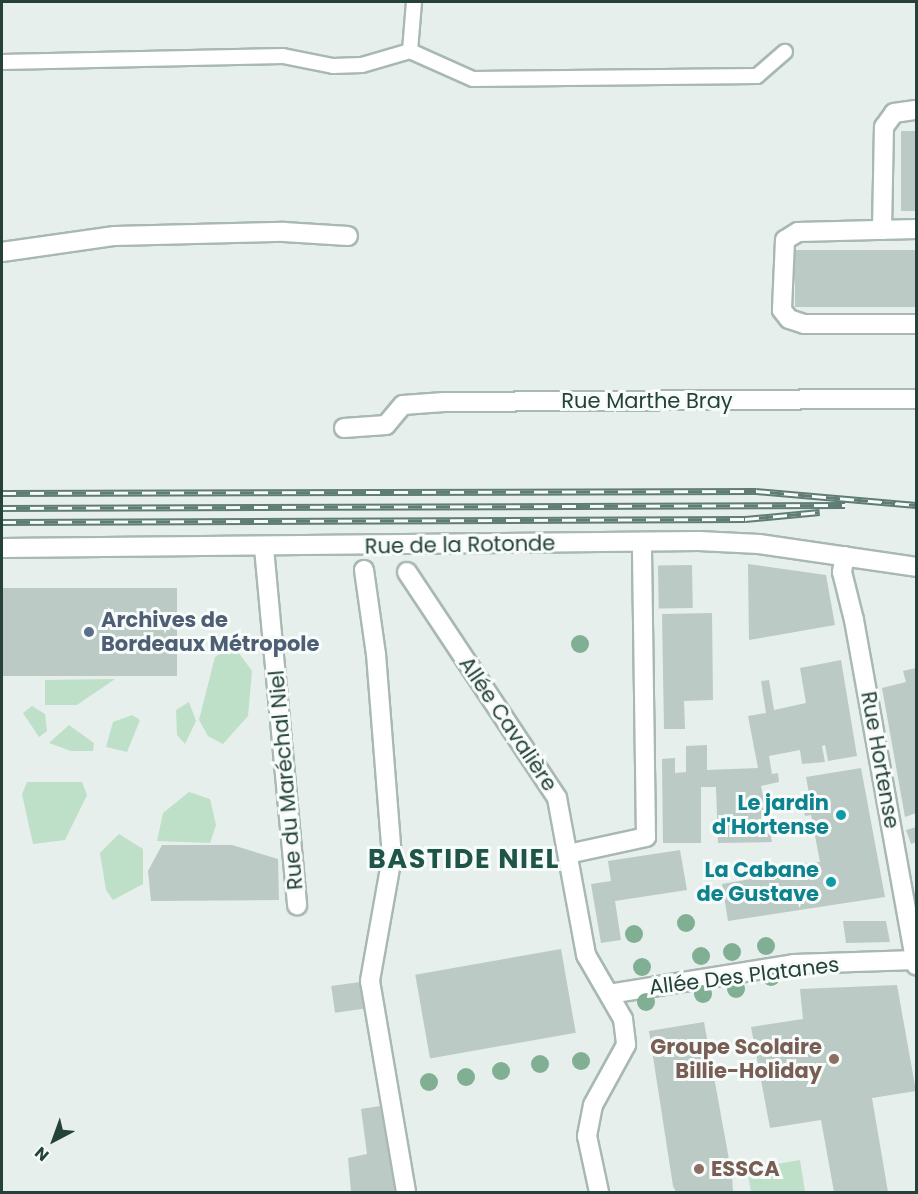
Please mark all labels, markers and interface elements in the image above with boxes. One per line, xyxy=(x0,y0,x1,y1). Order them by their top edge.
street label: Rue Marthe Bray xyxy=(561,388,733,414)
street label: Rue de la Rotonde xyxy=(365,531,555,559)
place label: Archives de Bordeaux Métropole xyxy=(101,607,319,657)
marker: Archives de Bordeaux Métropole xyxy=(82,625,96,639)
street label: Allée Cavalière xyxy=(454,652,562,796)
street label: Rue du Maréchal Niel xyxy=(264,669,308,891)
street label: Rue Hortense xyxy=(856,690,904,830)
place label: Le jardin d'Hortense xyxy=(712,790,829,840)
marker: Le jardin d'Hortense xyxy=(834,808,848,822)
district label: BASTIDE NIEL xyxy=(368,843,560,875)
place label: La Cabane de Gustave xyxy=(697,857,819,907)
marker: La Cabane de Gustave xyxy=(824,875,838,889)
street label: Allée Des Platanes xyxy=(648,952,840,1000)
place label: Groupe Scolaire Billie-Holiday xyxy=(650,1034,822,1084)
marker: Groupe Scolaire Billie-Holiday xyxy=(827,1052,841,1066)
north arrow xyxy=(24,1110,84,1170)
text: N xyxy=(30,1141,54,1167)
place label: ESSCA xyxy=(711,1156,780,1182)
marker: ESSCA xyxy=(692,1162,706,1176)

